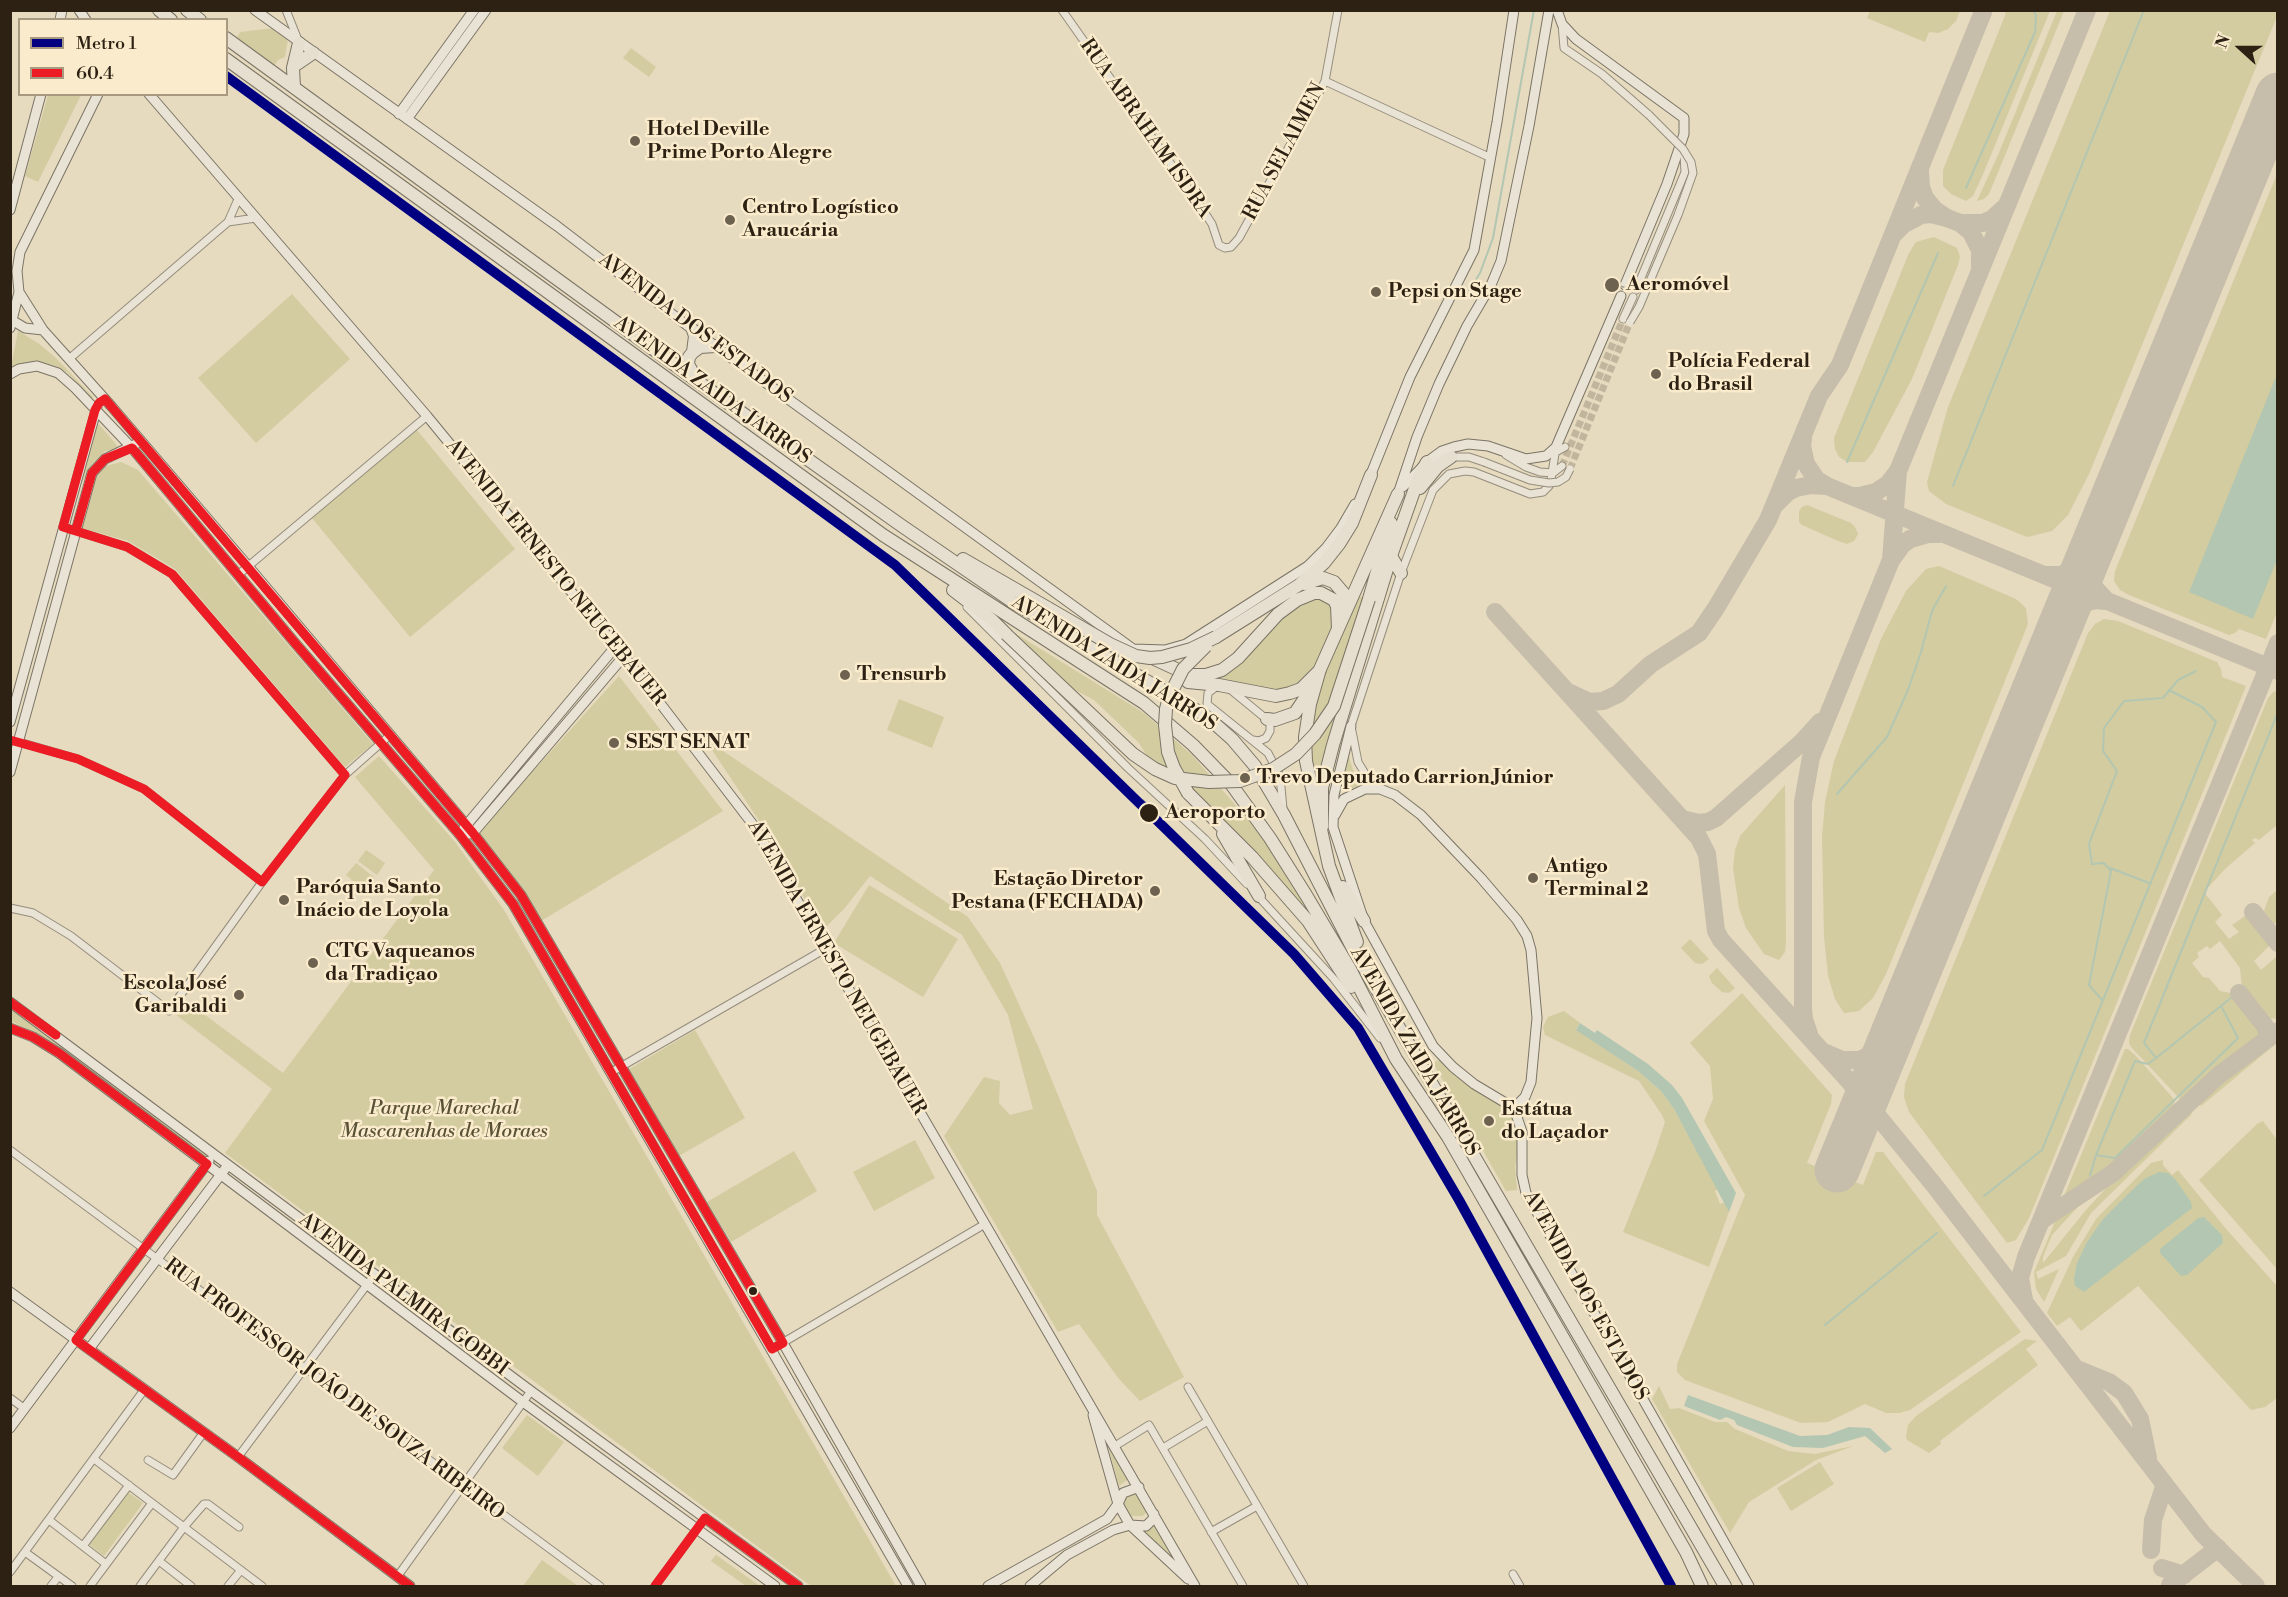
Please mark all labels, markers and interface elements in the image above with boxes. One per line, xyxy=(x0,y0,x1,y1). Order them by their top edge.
legend xyxy=(18,18,228,96)
north arrow xyxy=(2210,18,2270,78)
text: Metro 1 xyxy=(76,32,137,55)
text: N xyxy=(2212,32,2235,51)
street label: RUA ABRAHAM ISDRA xyxy=(1074,35,1216,223)
text: 60.4 xyxy=(76,62,114,85)
street label: RUA SELAIMEN xyxy=(1239,79,1331,225)
place label: Hotel Deville Prime Porto Alegre xyxy=(647,118,832,165)
marker: Hotel Deville Prime Porto Alegre xyxy=(628,134,642,148)
place label: Centro Logístico Araucária xyxy=(742,196,899,243)
marker: Centro Logístico Araucária xyxy=(723,213,737,227)
street label: AVENIDA DOS ESTADOS xyxy=(593,248,797,410)
place label: Aeromóvel xyxy=(1626,273,1729,297)
marker: Aeromóvel xyxy=(1603,276,1621,294)
place label: Pepsi on Stage xyxy=(1388,280,1522,304)
marker: Pepsi on Stage xyxy=(1369,285,1383,299)
street label: AVENIDA ZAIDA JARROS xyxy=(609,311,815,471)
place label: Polícia Federal do Brasil xyxy=(1668,350,1810,397)
marker: Polícia Federal do Brasil xyxy=(1649,367,1663,381)
street label: AVENIDA ERNESTO NEUGEBAUER xyxy=(440,435,670,711)
street label: AVENIDA ZAIDA JARROS xyxy=(1007,591,1221,737)
place label: Trensurb xyxy=(857,663,947,687)
marker: Trensurb xyxy=(838,668,852,682)
place label: SEST SENAT xyxy=(626,731,749,755)
marker: SEST SENAT xyxy=(607,736,621,750)
place label: Trevo Deputado Carrion Júnior xyxy=(1257,766,1554,790)
marker: Trevo Deputado Carrion Júnior xyxy=(1238,771,1252,785)
place label: Aeroporto xyxy=(1165,801,1266,825)
marker: Aeroporto xyxy=(1138,802,1160,824)
street label: AVENIDA ERNESTO NEUGEBAUER xyxy=(742,816,930,1120)
place label: Antigo Terminal 2 xyxy=(1545,855,1649,902)
place label: Estação Diretor Pestana (FECHADA) xyxy=(951,868,1143,915)
marker: Antigo Terminal 2 xyxy=(1526,871,1540,885)
place label: Paróquia Santo Inácio de Loyola xyxy=(296,876,449,923)
marker: Estação Diretor Pestana (FECHADA) xyxy=(1148,884,1162,898)
marker: Paróquia Santo Inácio de Loyola xyxy=(277,893,291,907)
place label: CTG Vaqueanos da Tradiçao xyxy=(325,940,475,987)
street label: AVENIDA ZAIDA JARROS xyxy=(1344,943,1484,1161)
marker: CTG Vaqueanos da Tradiçao xyxy=(306,956,320,970)
place label: Escola José Garibaldi xyxy=(123,972,227,1019)
marker: Escola José Garibaldi xyxy=(232,988,246,1002)
park label: Parque Marechal Mascarenhas de Moraes xyxy=(340,1097,548,1144)
place label: Estátua do Laçador xyxy=(1501,1098,1609,1145)
marker: Estátua do Laçador xyxy=(1482,1114,1496,1128)
street label: AVENIDA DOS ESTADOS xyxy=(1517,1187,1653,1405)
street label: AVENIDA PALMIRA GOBBI xyxy=(294,1208,512,1382)
street label: RUA PROFESSOR JOÃO DE SOUZA RIBEIRO xyxy=(159,1254,509,1526)
unlabelled marker xyxy=(747,1285,759,1297)

